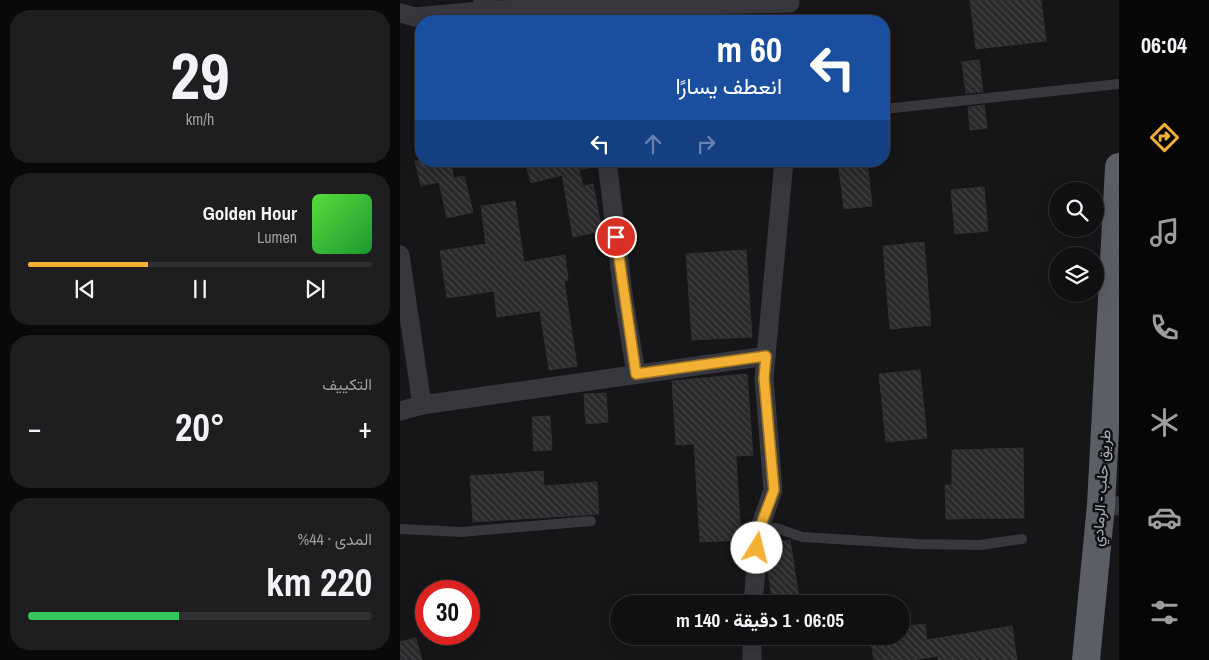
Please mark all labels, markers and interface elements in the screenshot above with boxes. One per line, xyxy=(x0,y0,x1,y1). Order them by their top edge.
text: 60 m xyxy=(717,26,782,73)
text: 06:04 xyxy=(1141,30,1187,60)
text: 29 xyxy=(170,32,230,119)
icon: left xyxy=(800,35,865,100)
text: انعطف يسارًا xyxy=(675,71,782,101)
text: km/h xyxy=(186,108,214,130)
icon: directions xyxy=(1147,120,1182,155)
icon: left xyxy=(586,130,614,158)
icon: ahead xyxy=(639,130,667,158)
icon: right xyxy=(692,130,720,158)
map controls xyxy=(1049,182,1104,302)
button: search xyxy=(1049,182,1104,237)
text: Golden Hour xyxy=(203,200,297,226)
icon: music xyxy=(1147,215,1182,250)
pin xyxy=(595,216,637,258)
icon: arrive xyxy=(602,223,630,251)
text: Lumen xyxy=(257,226,297,248)
button: layers xyxy=(1049,247,1104,302)
icon: previous xyxy=(71,275,99,303)
icon: pause xyxy=(186,275,214,303)
icon: next xyxy=(301,275,329,303)
icon: phone xyxy=(1147,310,1182,345)
text: التكييف xyxy=(322,373,372,395)
text: 20° xyxy=(175,402,225,453)
icon: climate xyxy=(1147,405,1182,440)
text: − xyxy=(28,409,41,447)
text: + xyxy=(359,409,372,447)
street label: طريق حلب - الرمادي xyxy=(1086,429,1119,547)
icon: car xyxy=(1147,500,1182,535)
position arrow xyxy=(730,521,782,573)
text: المدى · 44% xyxy=(298,528,372,550)
text: 220 km xyxy=(266,557,372,608)
speed limit sign: 30 xyxy=(415,580,480,645)
icon: filters xyxy=(1147,595,1182,630)
text: 06:05 · 1 دقيقة · 140 m xyxy=(676,607,844,633)

